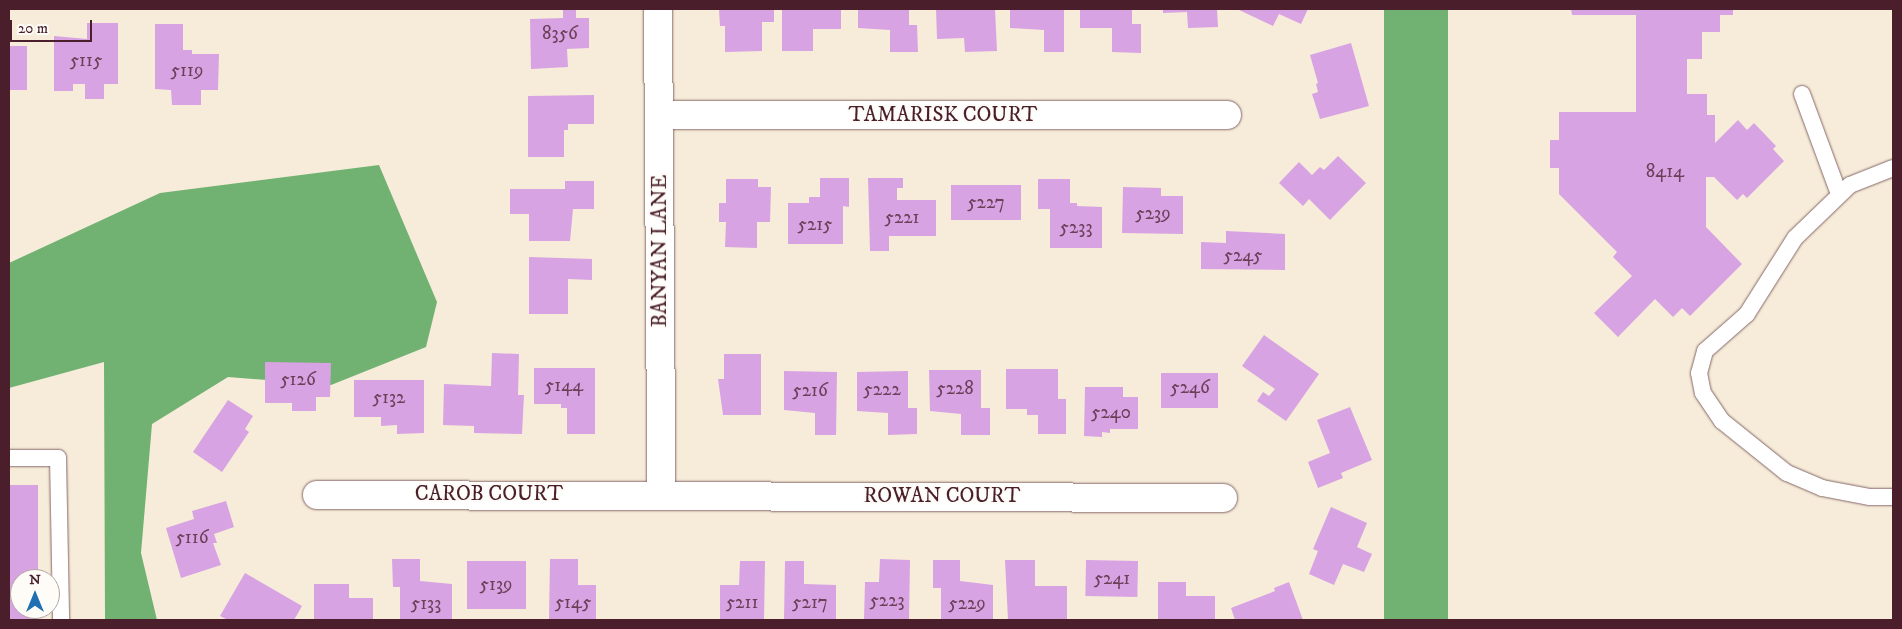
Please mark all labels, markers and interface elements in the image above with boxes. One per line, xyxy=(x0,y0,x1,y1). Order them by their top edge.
scale bar xyxy=(12,10,95,42)
text: 20 m xyxy=(18,19,48,38)
house number: 8356 xyxy=(542,23,578,45)
house number: 5115 xyxy=(70,50,102,72)
house number: 5119 xyxy=(171,60,203,82)
street label: TAMARISK COURT xyxy=(848,102,1038,128)
house number: 8414 xyxy=(1646,161,1684,183)
street label: BANYAN LANE xyxy=(647,175,673,327)
house number: 5227 xyxy=(967,192,1005,214)
house number: 5239 xyxy=(1135,203,1171,225)
house number: 5221 xyxy=(884,207,920,229)
house number: 5215 xyxy=(797,214,833,236)
house number: 5233 xyxy=(1060,217,1092,239)
house number: 5245 xyxy=(1223,245,1263,267)
house number: 5126 xyxy=(280,369,316,391)
house number: 5144 xyxy=(545,375,583,397)
house number: 5246 xyxy=(1170,377,1210,399)
house number: 5228 xyxy=(936,378,974,400)
house number: 5222 xyxy=(863,379,901,401)
house number: 5216 xyxy=(792,380,828,402)
house number: 5132 xyxy=(373,387,405,409)
house number: 5240 xyxy=(1091,402,1131,424)
street label: CAROB COURT xyxy=(415,481,563,507)
street label: ROWAN COURT xyxy=(863,483,1021,509)
house number: 5116 xyxy=(175,527,209,549)
house number: 5241 xyxy=(1094,568,1130,590)
north arrow xyxy=(10,569,60,619)
text: N xyxy=(29,571,41,589)
house number: 5139 xyxy=(480,574,512,596)
house number: 5223 xyxy=(869,590,905,612)
house number: 5145 xyxy=(555,592,591,614)
house number: 5211 xyxy=(726,592,758,614)
house number: 5217 xyxy=(792,592,828,614)
house number: 5133 xyxy=(411,593,441,615)
house number: 5229 xyxy=(948,593,986,615)

